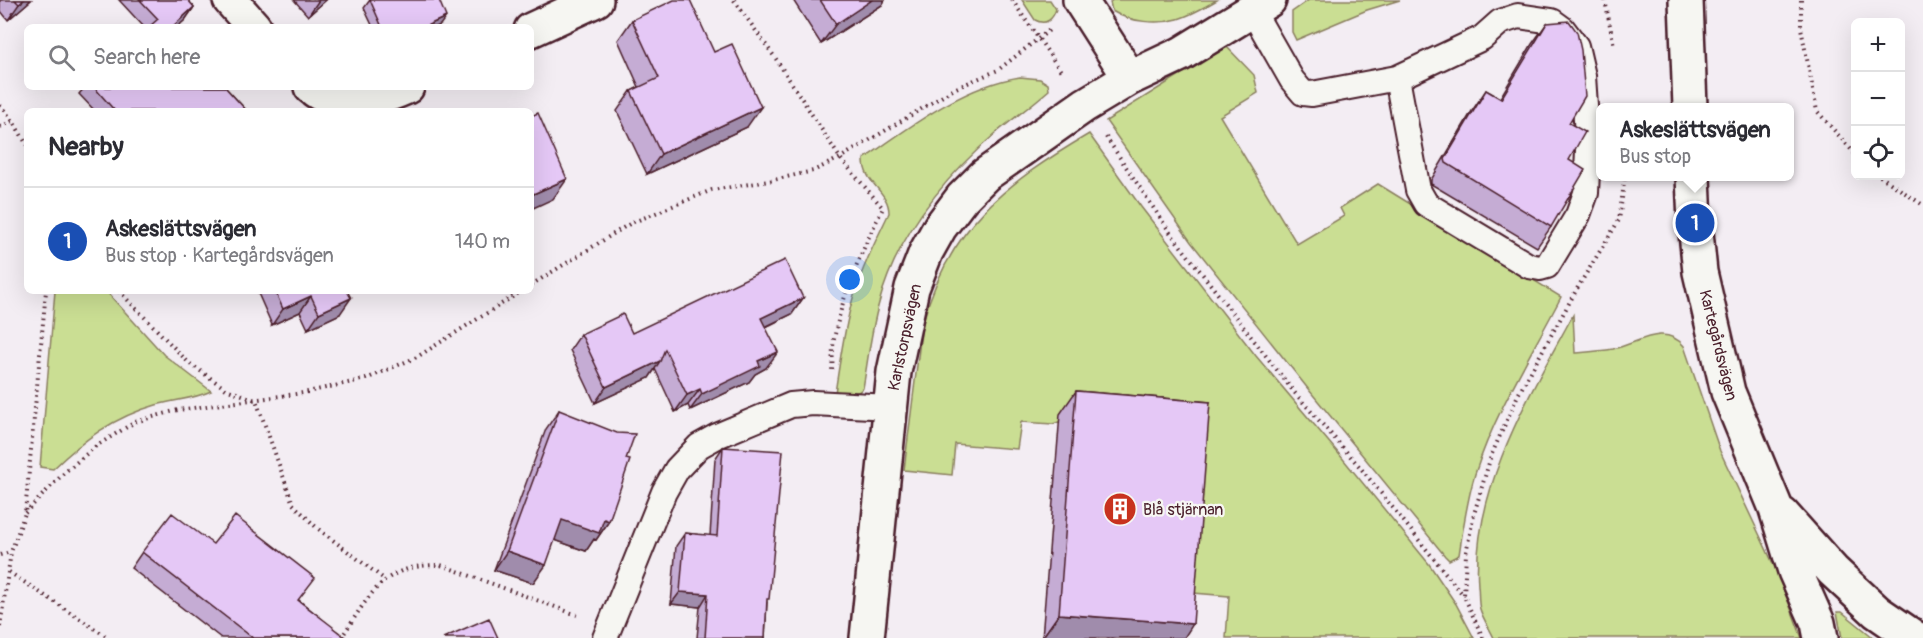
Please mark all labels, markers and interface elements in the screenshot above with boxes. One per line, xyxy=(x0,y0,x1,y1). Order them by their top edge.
map controls xyxy=(1851,18,1905,180)
button: + xyxy=(1851,18,1905,72)
search box xyxy=(24,24,534,90)
icon: search xyxy=(45,41,78,74)
text: Search here xyxy=(93,43,200,71)
button: − xyxy=(1851,72,1905,126)
popup xyxy=(1596,103,1794,181)
text: Askeslättsvägen xyxy=(1619,116,1771,144)
button: locate xyxy=(1851,126,1905,180)
text: Nearby xyxy=(48,131,124,163)
text: Bus stop xyxy=(1619,144,1691,169)
pin: 1 xyxy=(1676,200,1714,246)
text: Askeslättsvägen xyxy=(105,215,257,243)
text: 1 xyxy=(64,229,71,254)
text: 140 m xyxy=(455,229,510,254)
text: Bus stop · Kartegårdsvägen xyxy=(105,243,334,268)
your location xyxy=(835,265,864,294)
street label: Karlstorpsvägen xyxy=(884,282,926,392)
street label: Kartegårdsvägen xyxy=(1695,288,1741,403)
building icon: Blå stjärnan xyxy=(1102,491,1138,527)
place label: Blå stjärnan xyxy=(1143,500,1223,520)

